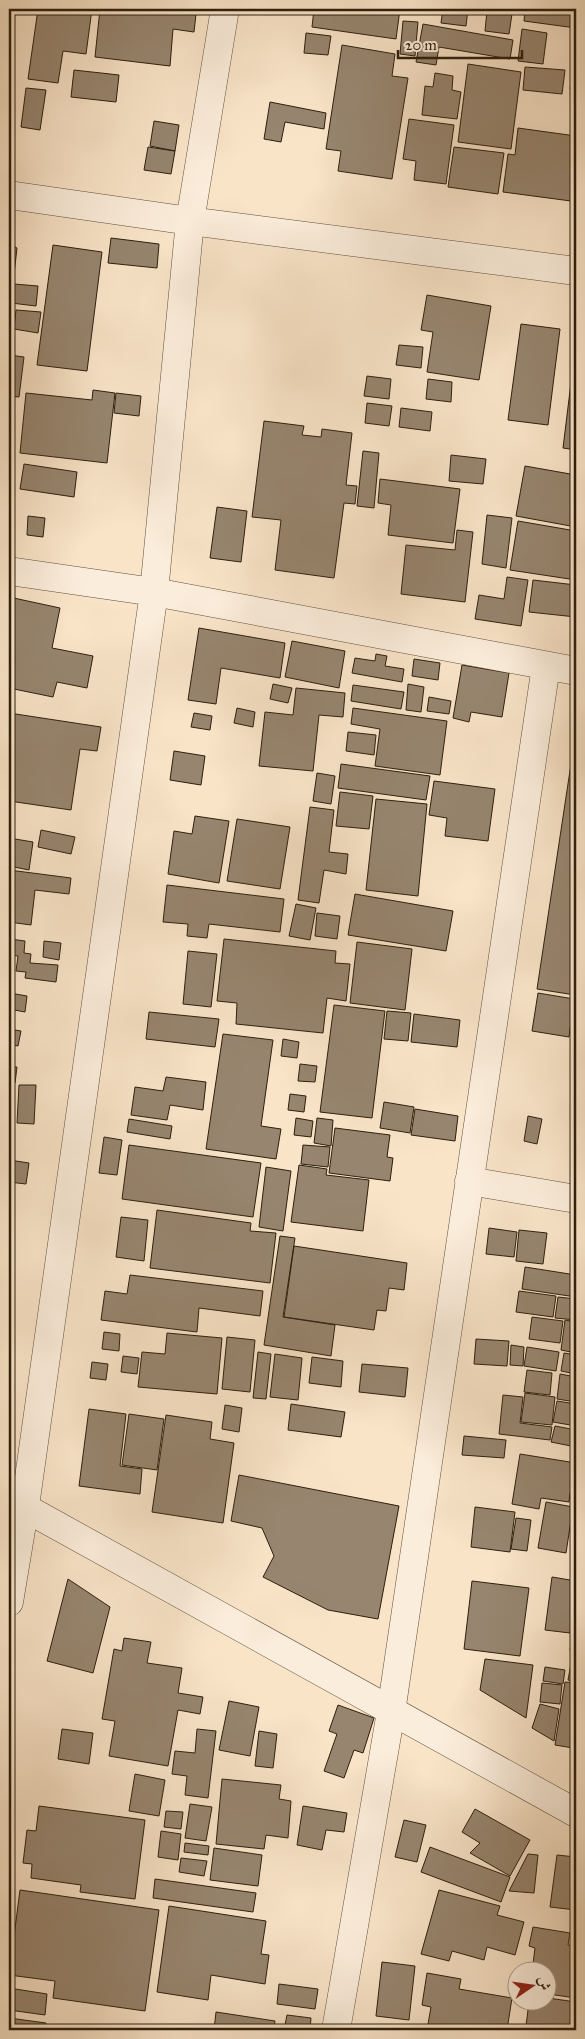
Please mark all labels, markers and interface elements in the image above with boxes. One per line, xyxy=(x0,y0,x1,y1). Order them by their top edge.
scale bar xyxy=(398,28,521,60)
text: 20 m xyxy=(405,36,437,54)
north arrow xyxy=(508,1962,558,2012)
text: ش xyxy=(534,1975,554,1992)

